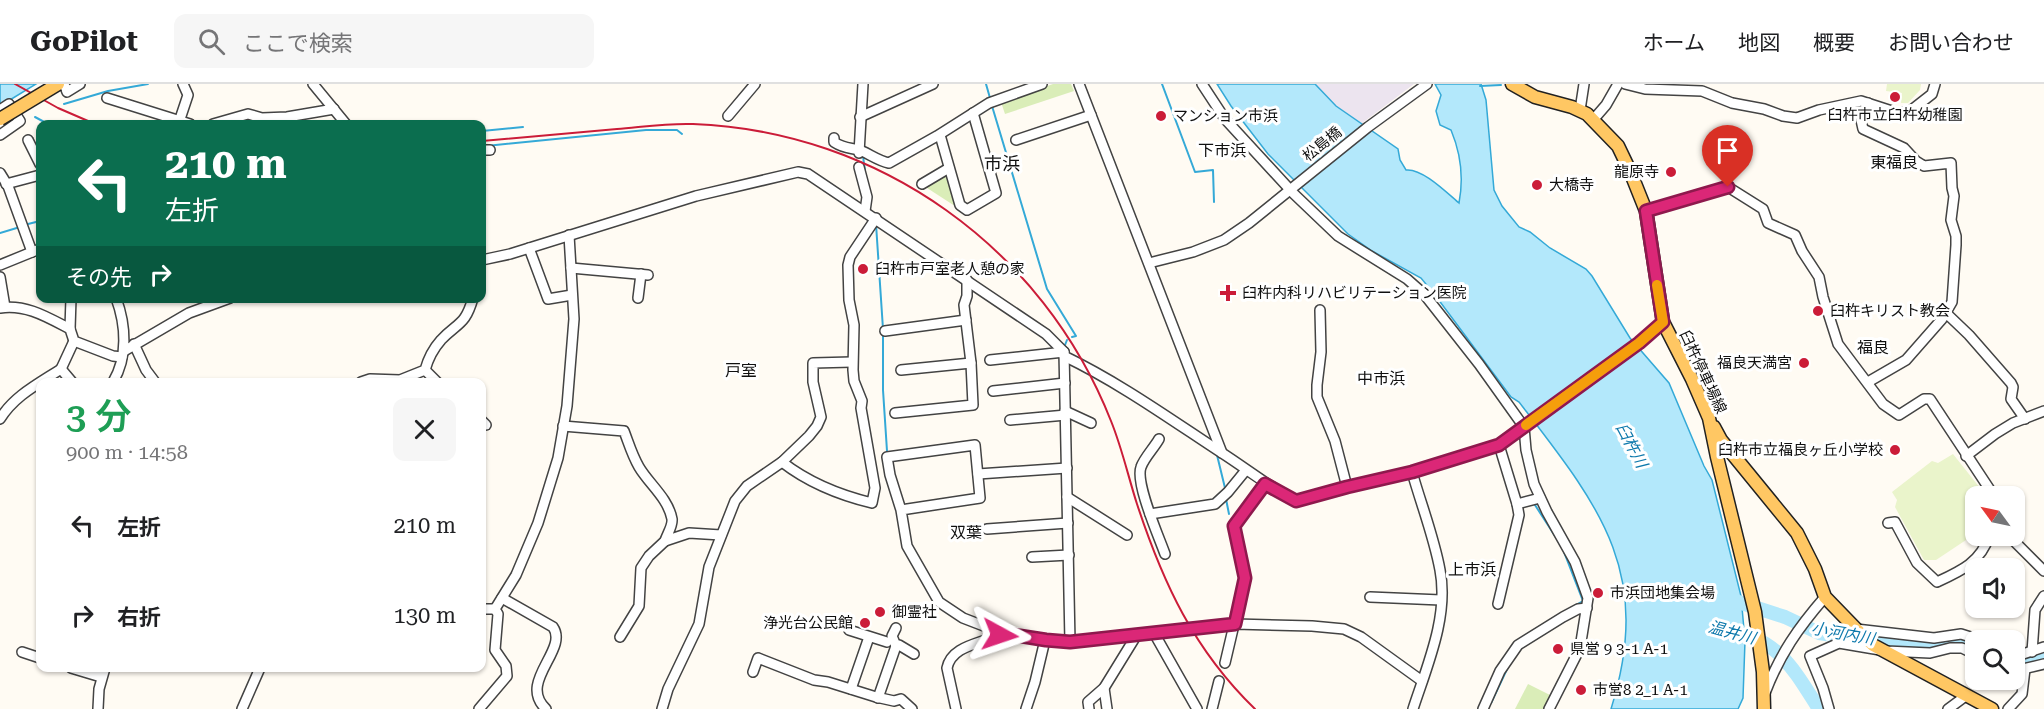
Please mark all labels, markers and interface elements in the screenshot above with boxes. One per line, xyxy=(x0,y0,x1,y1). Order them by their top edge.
search box xyxy=(174,14,594,68)
text: GoPilot xyxy=(30,25,138,58)
icon: search xyxy=(195,25,228,58)
text: ここで検索 xyxy=(243,31,353,56)
text: ホーム xyxy=(1643,31,1705,55)
text: 地図 xyxy=(1738,31,1780,55)
text: 概要 xyxy=(1813,31,1855,55)
text: お問い合わせ xyxy=(1888,31,2014,55)
marker: 臼杵市立臼杵幼稚園 xyxy=(1888,90,1902,104)
place label: 臼杵市立臼杵幼稚園 xyxy=(1827,106,1963,124)
place label: マンション市浜 xyxy=(1173,107,1278,125)
marker: マンション市浜 xyxy=(1154,109,1168,123)
street label: 松島橋 xyxy=(1299,123,1345,165)
pin xyxy=(1702,125,1753,187)
icon: arrive xyxy=(1711,134,1744,167)
text: 210 m xyxy=(165,139,287,188)
district label: 下市浜 xyxy=(1198,141,1246,160)
icon: left xyxy=(66,144,144,222)
district label: 市浜 xyxy=(984,153,1020,174)
district label: 東福良 xyxy=(1870,153,1918,172)
place label: 龍原寺 xyxy=(1614,163,1659,181)
marker: 龍原寺 xyxy=(1664,165,1678,179)
place label: 大橋寺 xyxy=(1549,176,1594,194)
marker: 大橋寺 xyxy=(1530,178,1544,192)
text: 左折 xyxy=(165,195,219,227)
icon: right xyxy=(144,258,177,291)
place label: 臼杵市戸室老人憩の家 xyxy=(875,260,1025,278)
marker: 臼杵市戸室老人憩の家 xyxy=(856,262,870,276)
text: その先 xyxy=(66,265,132,290)
marker: 臼杵内科リハビリテーション医院 xyxy=(1219,284,1237,302)
place label: 臼杵内科リハビリテーション医院 xyxy=(1242,284,1467,302)
place label: 臼杵キリスト教会 xyxy=(1830,302,1950,320)
marker: 臼杵キリスト教会 xyxy=(1811,304,1825,318)
street label: 臼杵停車場線 xyxy=(1676,327,1730,417)
district label: 福良 xyxy=(1857,338,1889,357)
place label: 福良天満宮 xyxy=(1717,354,1792,372)
marker: 福良天満宮 xyxy=(1797,356,1811,370)
district label: 戸室 xyxy=(725,361,757,380)
district label: 中市浜 xyxy=(1357,369,1405,388)
text: 3 分 xyxy=(66,396,131,438)
button: close xyxy=(393,398,456,461)
water label: 臼杵川 xyxy=(1612,420,1652,473)
text: 900 m · 14:58 xyxy=(66,440,188,464)
place label: 臼杵市立福良ヶ丘小学校 xyxy=(1718,441,1883,459)
marker: 臼杵市立福良ヶ丘小学校 xyxy=(1888,443,1902,457)
north arrow xyxy=(1965,486,2025,546)
map controls xyxy=(1965,486,2025,690)
icon: left xyxy=(66,509,99,542)
text: 210 m xyxy=(393,513,456,538)
text: 左折 xyxy=(117,515,161,540)
district label: 双葉 xyxy=(950,523,982,542)
button: sound xyxy=(1965,558,2025,618)
district label: 上市浜 xyxy=(1448,560,1496,579)
place label: 市浜団地集会場 xyxy=(1610,584,1715,602)
marker: 市浜団地集会場 xyxy=(1591,586,1605,600)
icon: right xyxy=(66,599,99,632)
text: 130 m xyxy=(393,603,456,628)
place label: 御霊社 xyxy=(892,603,937,621)
position arrow xyxy=(968,603,1032,667)
text: 右折 xyxy=(117,605,161,630)
marker: 御霊社 xyxy=(873,605,887,619)
place label: 浄光台公民館 xyxy=(763,614,853,632)
marker: 浄光台公民館 xyxy=(858,616,872,630)
water label: 温井川 xyxy=(1706,617,1759,648)
water label: 小河内川 xyxy=(1810,619,1878,649)
button: search xyxy=(1965,630,2025,690)
place label: 県営 9 3-1 A-1 xyxy=(1570,640,1668,658)
marker: 県営 9 3-1 A-1 xyxy=(1551,642,1565,656)
place label: 市営8 2_1 A-1 xyxy=(1593,681,1688,699)
marker: 市営8 2_1 A-1 xyxy=(1574,683,1588,697)

